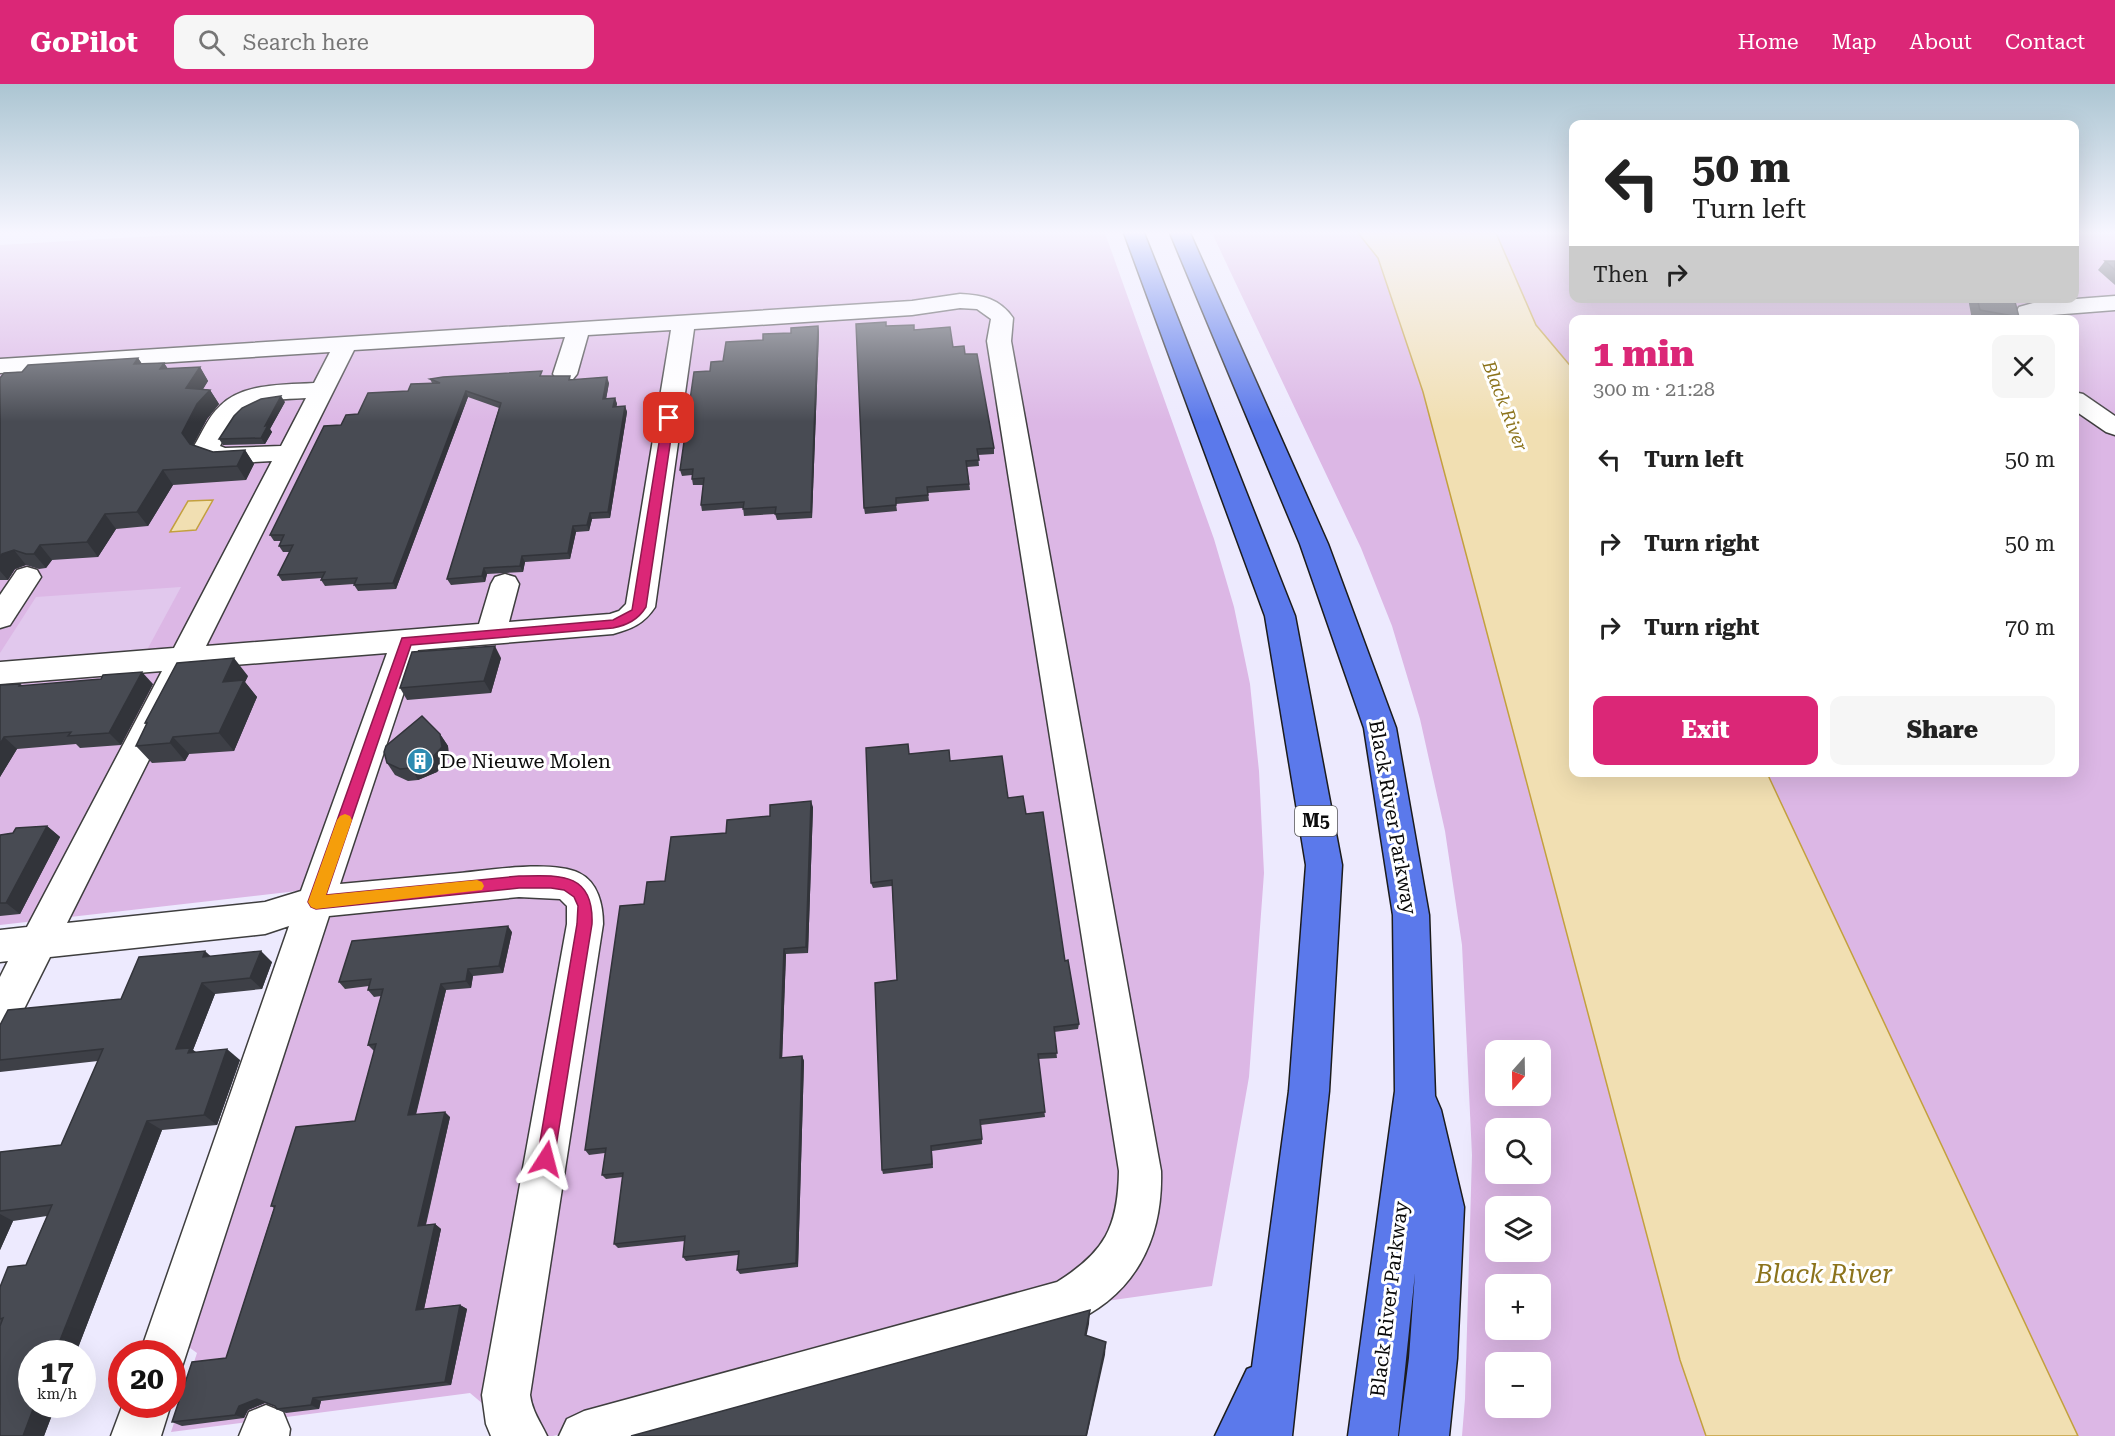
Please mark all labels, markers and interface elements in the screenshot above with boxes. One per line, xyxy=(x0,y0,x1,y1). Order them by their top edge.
search box xyxy=(174,15,594,69)
text: GoPilot xyxy=(30,26,138,59)
icon: search xyxy=(195,26,228,59)
text: Search here xyxy=(243,30,369,55)
text: Home xyxy=(1738,30,1799,54)
text: Map xyxy=(1832,30,1877,54)
text: About xyxy=(1910,30,1972,54)
text: Contact xyxy=(2005,30,2085,54)
text: 50 m xyxy=(1692,143,1790,192)
icon: left xyxy=(1593,144,1671,222)
text: Turn left xyxy=(1692,193,1806,225)
icon: right xyxy=(1660,258,1693,291)
text: Then xyxy=(1593,262,1648,287)
text: 1 min xyxy=(1593,333,1694,375)
button: close xyxy=(1992,335,2055,398)
water label: Black River xyxy=(1478,357,1533,454)
text: 300 m · 21:28 xyxy=(1593,377,1715,401)
pin xyxy=(643,392,694,443)
icon: arrive xyxy=(652,401,685,434)
icon: left xyxy=(1593,443,1626,476)
text: Turn left xyxy=(1644,447,1744,472)
text: 50 m xyxy=(2005,447,2055,472)
icon: right xyxy=(1593,527,1626,560)
text: Turn right xyxy=(1644,531,1759,556)
text: 50 m xyxy=(2005,531,2055,556)
icon: right xyxy=(1593,611,1626,644)
text: Turn right xyxy=(1644,615,1759,640)
text: 70 m xyxy=(2005,615,2055,640)
button: Exit xyxy=(1593,696,1818,765)
button: Share xyxy=(1830,696,2055,765)
street label: Black River Parkway xyxy=(1364,718,1422,916)
building icon: De Nieuwe Molen xyxy=(405,746,435,776)
place label: De Nieuwe Molen xyxy=(440,749,611,773)
road number: M5 xyxy=(1295,806,1337,836)
north arrow xyxy=(1485,1040,1551,1106)
map controls xyxy=(1485,1040,1551,1418)
button: search xyxy=(1485,1118,1551,1184)
position arrow xyxy=(514,1127,578,1191)
button: layers xyxy=(1485,1196,1551,1262)
street label: Black River Parkway xyxy=(1365,1200,1413,1398)
water label: Black River xyxy=(1754,1259,1893,1289)
button: + xyxy=(1485,1274,1551,1340)
speed limit sign: 20 xyxy=(108,1340,186,1418)
button: − xyxy=(1485,1352,1551,1418)
text: 17 xyxy=(40,1354,74,1389)
text: km/h xyxy=(37,1385,77,1403)

